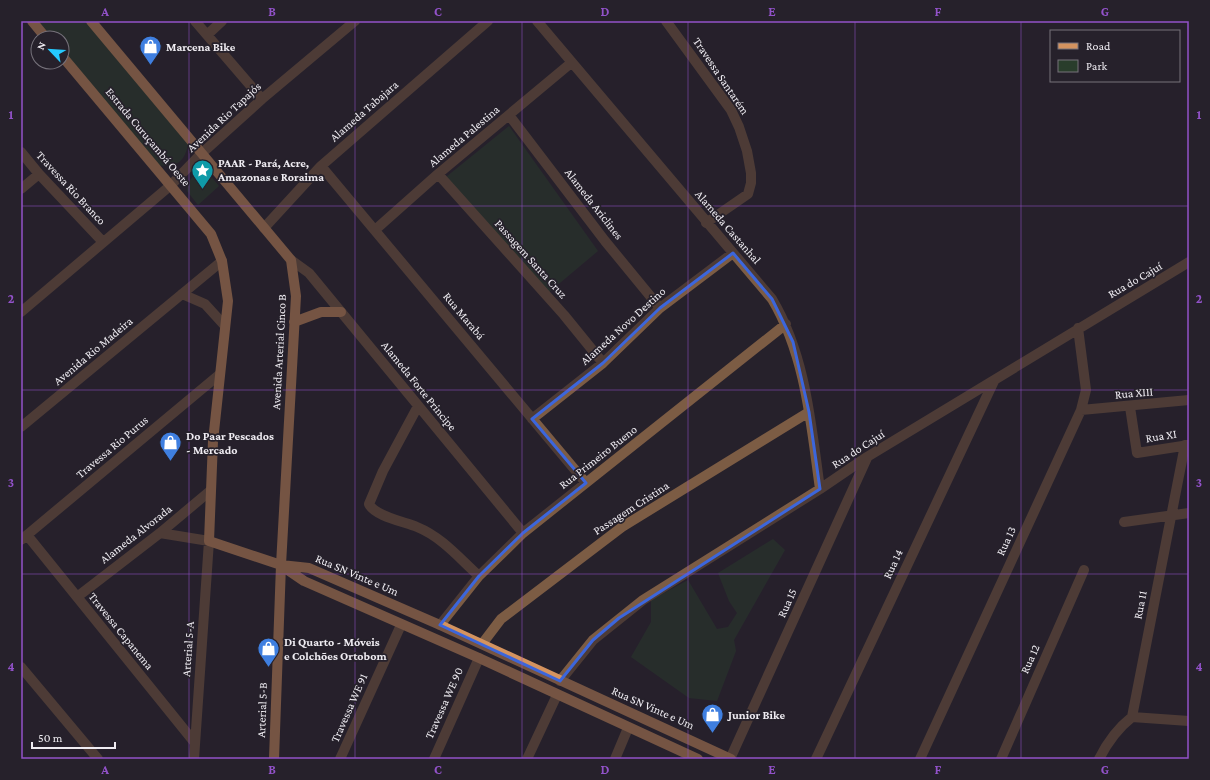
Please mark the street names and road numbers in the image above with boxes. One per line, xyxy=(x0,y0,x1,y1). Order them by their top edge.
street label: Travessa Santarém xyxy=(690,35,752,118)
street label: Alameda Tabajara xyxy=(327,77,401,144)
street label: Avenida Rio Tapajós xyxy=(184,79,264,155)
street label: Estrada Curuçambá Oeste xyxy=(103,85,193,189)
street label: Alameda Palestina xyxy=(426,102,503,170)
street label: Travessa Rio Branco xyxy=(33,148,109,228)
street label: Alameda Ariclines xyxy=(562,166,626,243)
street label: Alameda Castanhal xyxy=(692,187,764,267)
street label: Passagem Santa Cruz xyxy=(492,217,570,301)
street label: Rua do Cajuí xyxy=(1105,258,1165,301)
street label: Alameda Novo Destino xyxy=(578,284,668,368)
street label: Rua Marabá xyxy=(440,289,488,343)
street label: Avenida Arterial Cinco B xyxy=(269,293,289,410)
street label: Avenida Rio Madeira xyxy=(51,314,136,388)
street label: Alameda Forte Principe xyxy=(378,338,460,434)
street label: Rua XIII xyxy=(1114,384,1154,402)
street label: Travessa Rio Purus xyxy=(73,413,151,481)
street label: Rua Primeiro Bueno xyxy=(556,422,640,492)
street label: Rua do Cajuí xyxy=(829,426,888,471)
street label: Rua XI xyxy=(1145,427,1178,445)
street label: Passagem Cristina xyxy=(590,478,672,538)
street label: Alameda Alvorada xyxy=(97,501,175,566)
street label: Rua 13 xyxy=(993,524,1019,558)
street label: Rua 14 xyxy=(880,547,906,581)
street label: Rua SN Vinte e Um xyxy=(313,551,401,599)
street label: Rua 15 xyxy=(774,586,800,620)
street label: Travessa Capanema xyxy=(86,590,157,673)
street label: Rua 11 xyxy=(1130,590,1150,620)
street label: Arterial 5-A xyxy=(179,621,197,677)
street label: Rua 12 xyxy=(1017,642,1043,676)
street label: Travessa WE 90 xyxy=(422,665,466,741)
street label: Travessa WE 91 xyxy=(328,671,370,745)
street label: Arterial 5-B xyxy=(254,682,270,738)
street label: Rua SN Vinte e Um xyxy=(609,683,697,733)

